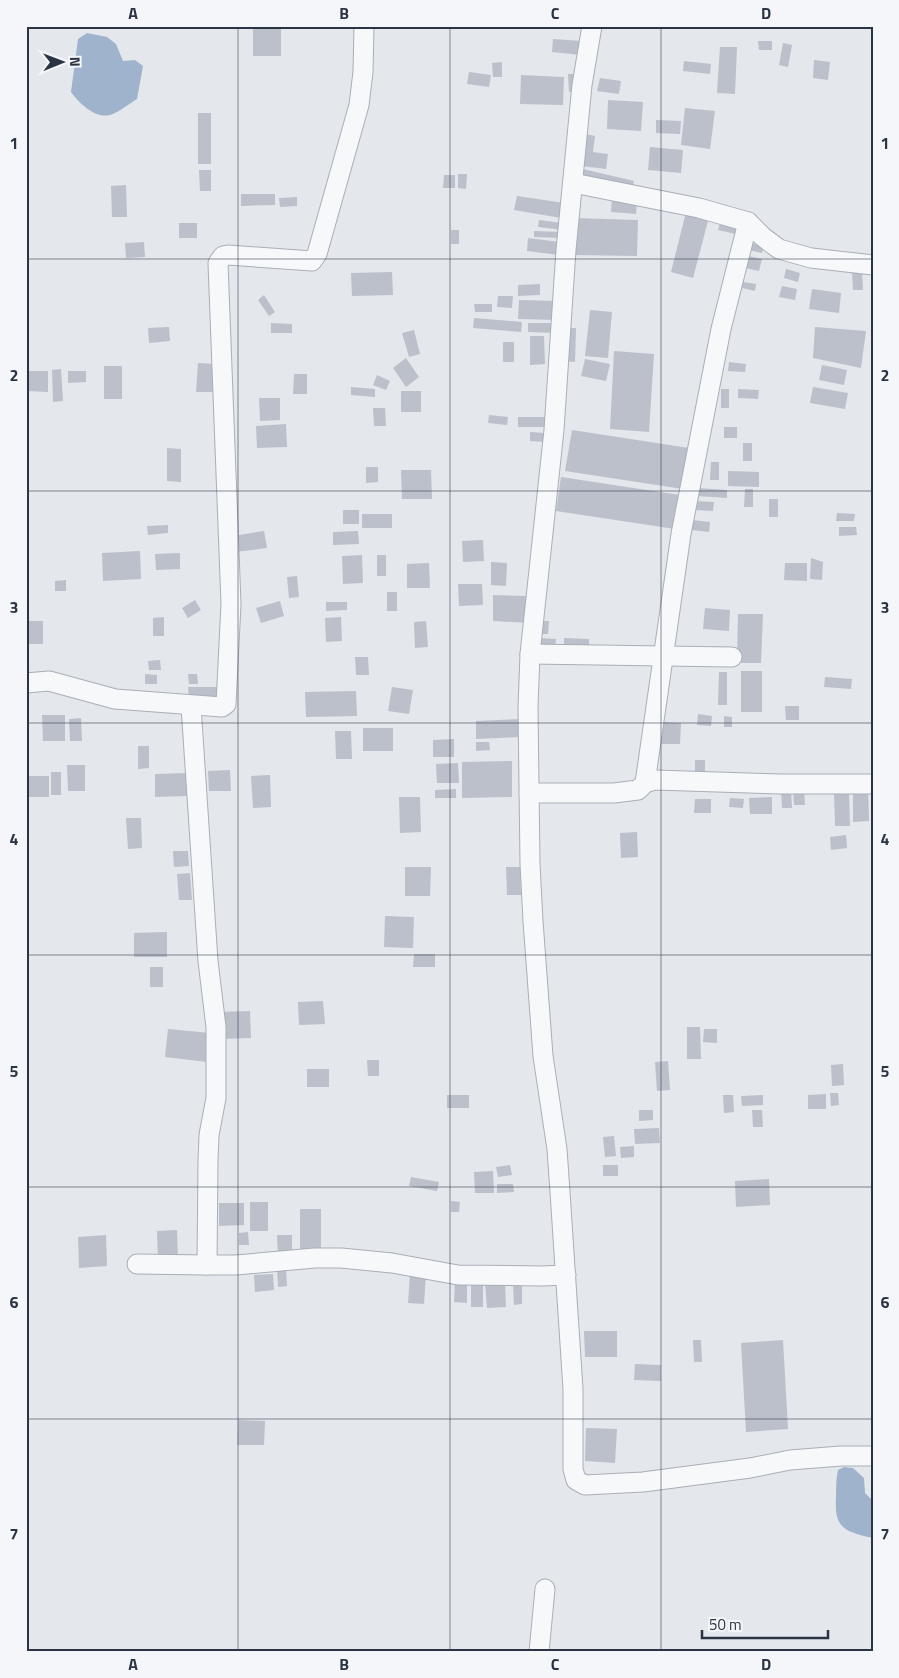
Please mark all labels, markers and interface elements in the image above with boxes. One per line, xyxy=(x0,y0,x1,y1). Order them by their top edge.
text: A xyxy=(128,1,138,25)
text: B xyxy=(339,1,349,25)
text: C xyxy=(551,1,560,25)
text: D xyxy=(761,1,771,25)
north arrow xyxy=(38,38,88,88)
text: N xyxy=(65,57,86,67)
text: 1 xyxy=(10,131,18,155)
text: 1 xyxy=(881,131,889,155)
text: 2 xyxy=(10,363,18,387)
text: 2 xyxy=(881,363,889,387)
text: 3 xyxy=(10,595,18,619)
text: 3 xyxy=(881,595,889,619)
text: 4 xyxy=(10,827,19,851)
text: 4 xyxy=(881,827,890,851)
text: 5 xyxy=(10,1059,19,1083)
text: 5 xyxy=(881,1059,890,1083)
text: 6 xyxy=(10,1290,19,1314)
text: 6 xyxy=(881,1290,890,1314)
text: 7 xyxy=(10,1522,18,1546)
text: 7 xyxy=(881,1522,889,1546)
scale bar xyxy=(702,1608,828,1640)
text: 50 m xyxy=(709,1613,742,1636)
text: A xyxy=(128,1652,138,1676)
text: B xyxy=(339,1652,349,1676)
text: C xyxy=(551,1652,560,1676)
text: D xyxy=(761,1652,771,1676)

